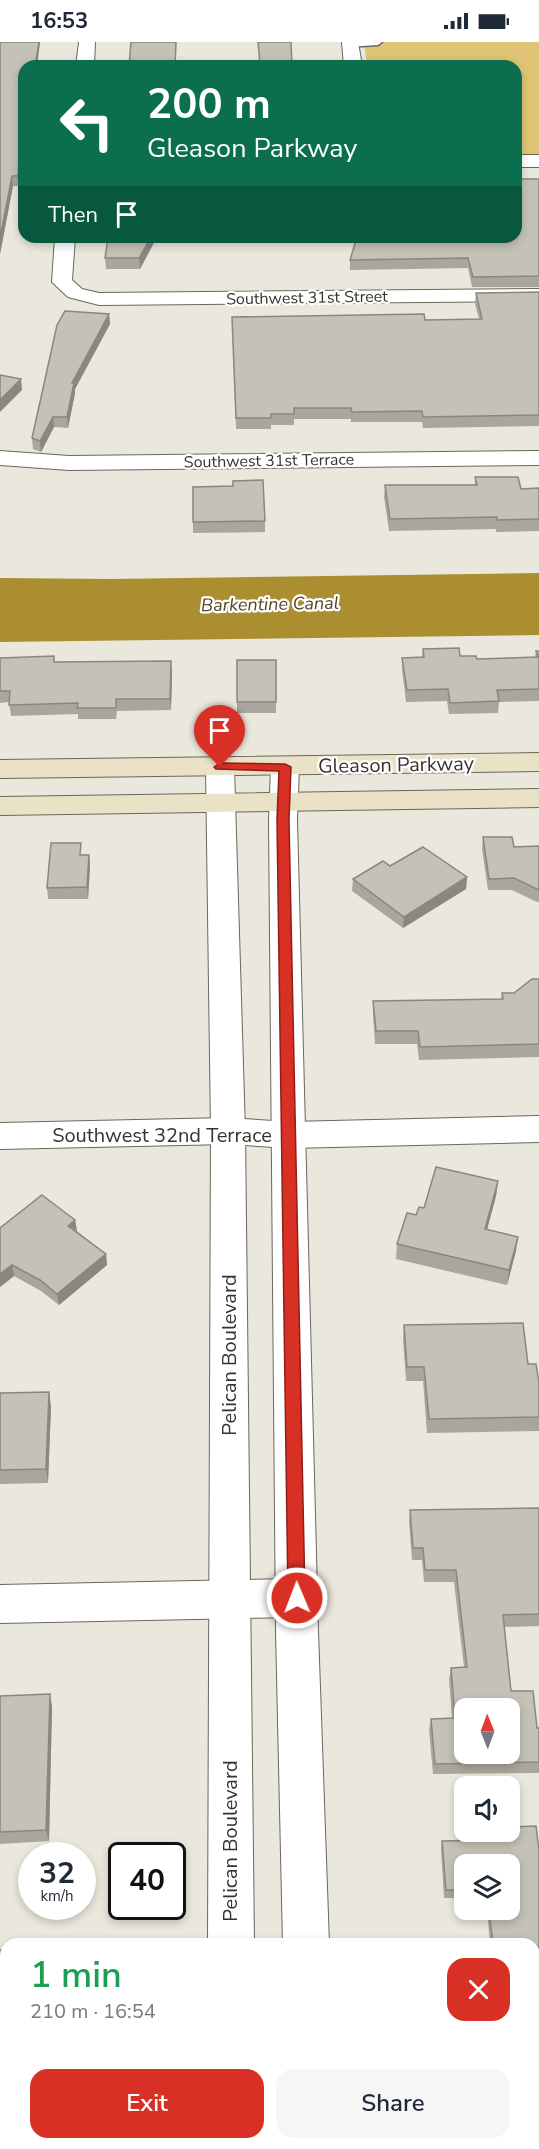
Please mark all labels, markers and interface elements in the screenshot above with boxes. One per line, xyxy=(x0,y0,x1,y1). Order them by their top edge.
text: 16:53 xyxy=(30,6,88,36)
text: 200 m xyxy=(147,76,271,133)
icon: left xyxy=(48,84,126,162)
text: Gleason Parkway xyxy=(147,130,357,167)
icon: arrive xyxy=(110,198,143,231)
text: Then xyxy=(48,200,98,230)
street label: Southwest 31st Street xyxy=(226,286,388,310)
street label: Southwest 31st Terrace xyxy=(184,449,354,473)
water label: Barkentine Canal xyxy=(201,591,339,617)
pin xyxy=(194,705,245,767)
icon: arrive xyxy=(203,714,236,747)
street label: Gleason Parkway xyxy=(318,750,475,780)
street label: Southwest 32nd Terrace xyxy=(52,1122,272,1149)
street label: Pelican Boulevard xyxy=(216,1274,243,1436)
position arrow xyxy=(265,1566,329,1630)
north arrow xyxy=(454,1698,520,1764)
map controls xyxy=(454,1698,520,1920)
street label: Pelican Boulevard xyxy=(217,1760,244,1922)
button: sound xyxy=(454,1776,520,1842)
speed limit sign: 40 xyxy=(108,1842,186,1920)
text: 32 xyxy=(39,1853,75,1894)
button: layers xyxy=(454,1854,520,1920)
text: km/h xyxy=(40,1886,74,1906)
text: 1 min xyxy=(30,1951,122,2000)
button: close xyxy=(447,1958,510,2021)
text: 210 m · 16:54 xyxy=(30,1998,156,2025)
button: Exit xyxy=(30,2069,264,2138)
button: Share xyxy=(276,2069,510,2138)

